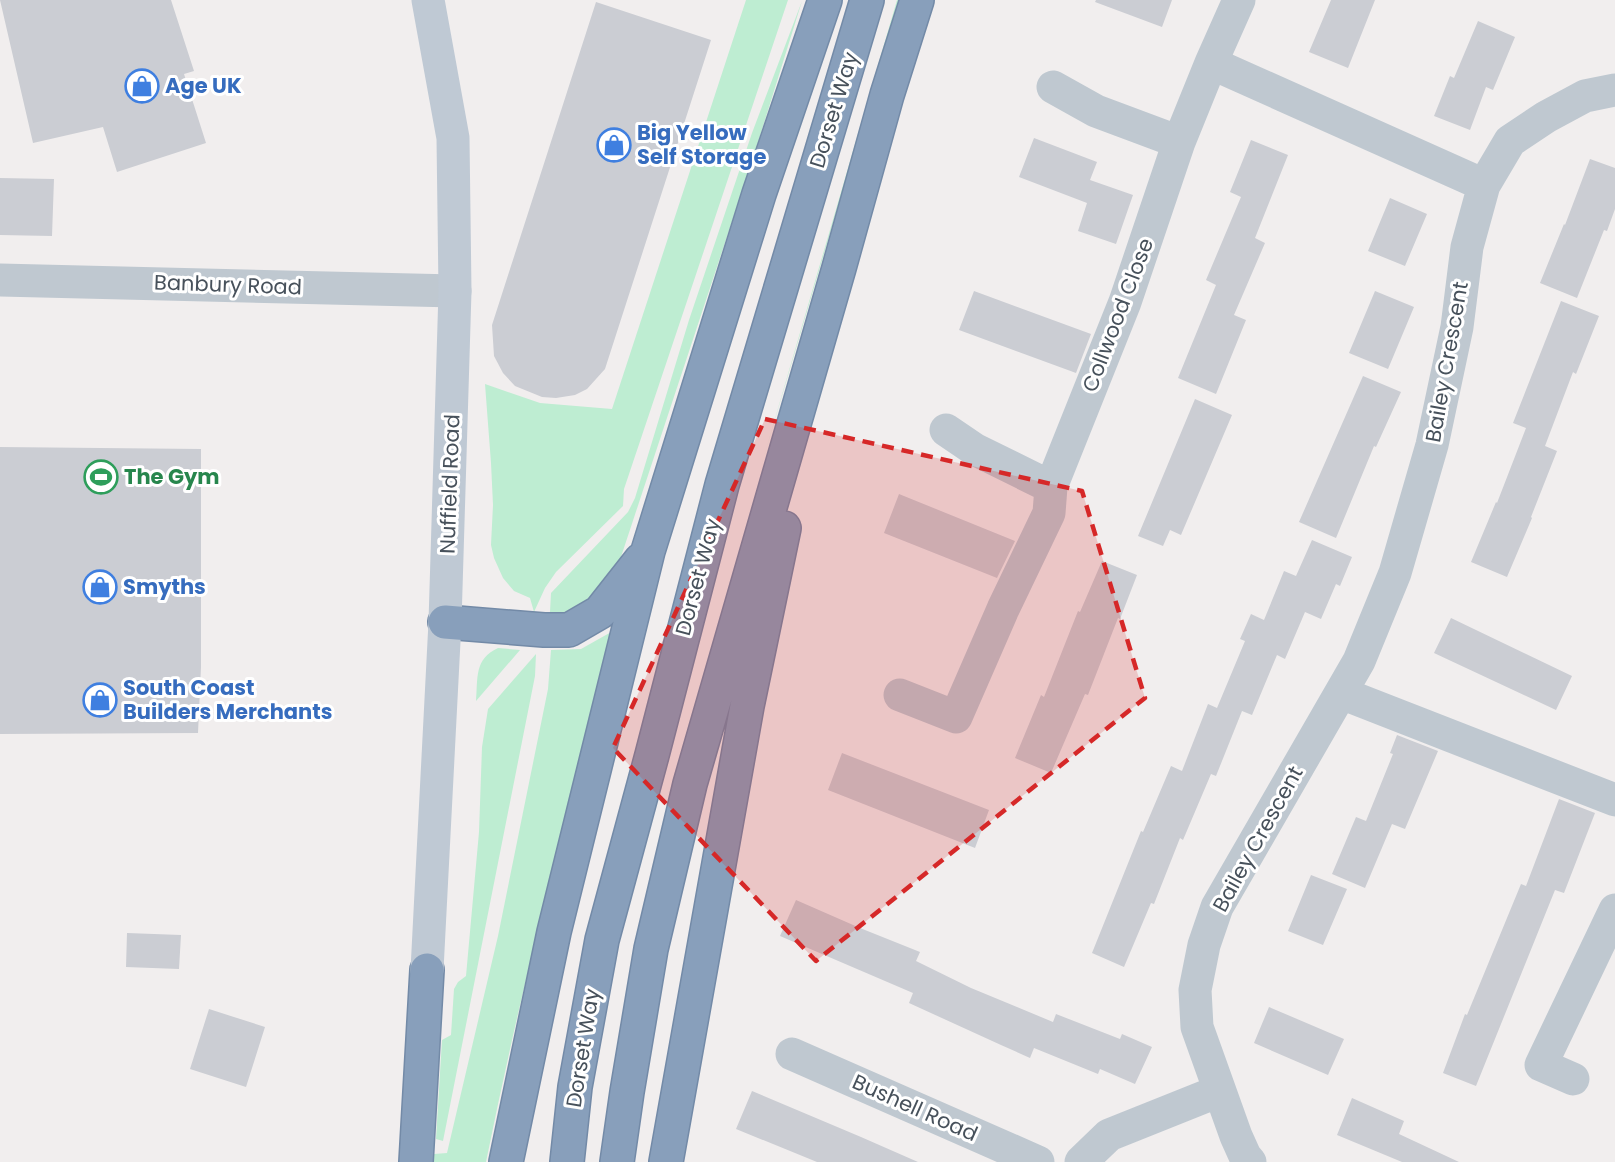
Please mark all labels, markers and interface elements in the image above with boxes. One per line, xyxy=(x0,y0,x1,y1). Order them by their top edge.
street label: Dorset Way xyxy=(802,48,865,171)
shop icon: Age UK xyxy=(124,68,160,104)
place label: Age UK xyxy=(165,71,242,100)
place label: Big Yellow Self Storage xyxy=(637,118,766,171)
shop icon: Big Yellow Self Storage xyxy=(596,127,632,163)
street label: Collwood Close xyxy=(1075,234,1160,396)
street label: Banbury Road xyxy=(154,267,302,302)
street label: Bailey Crescent xyxy=(1418,279,1475,445)
street label: Nuffield Road xyxy=(433,414,466,554)
sports icon: The Gym xyxy=(83,459,119,495)
place label: The Gym xyxy=(124,462,219,491)
street label: Dorset Way xyxy=(668,515,727,639)
shop icon: Smyths xyxy=(82,569,118,605)
place label: Smyths xyxy=(123,572,206,601)
place label: South Coast Builders Merchants xyxy=(123,673,332,726)
shop icon: South Coast Builders Merchants xyxy=(82,682,118,718)
street label: Bailey Crescent xyxy=(1205,761,1310,917)
street label: Dorset Way xyxy=(559,986,606,1109)
street label: Bushell Road xyxy=(848,1067,982,1148)

